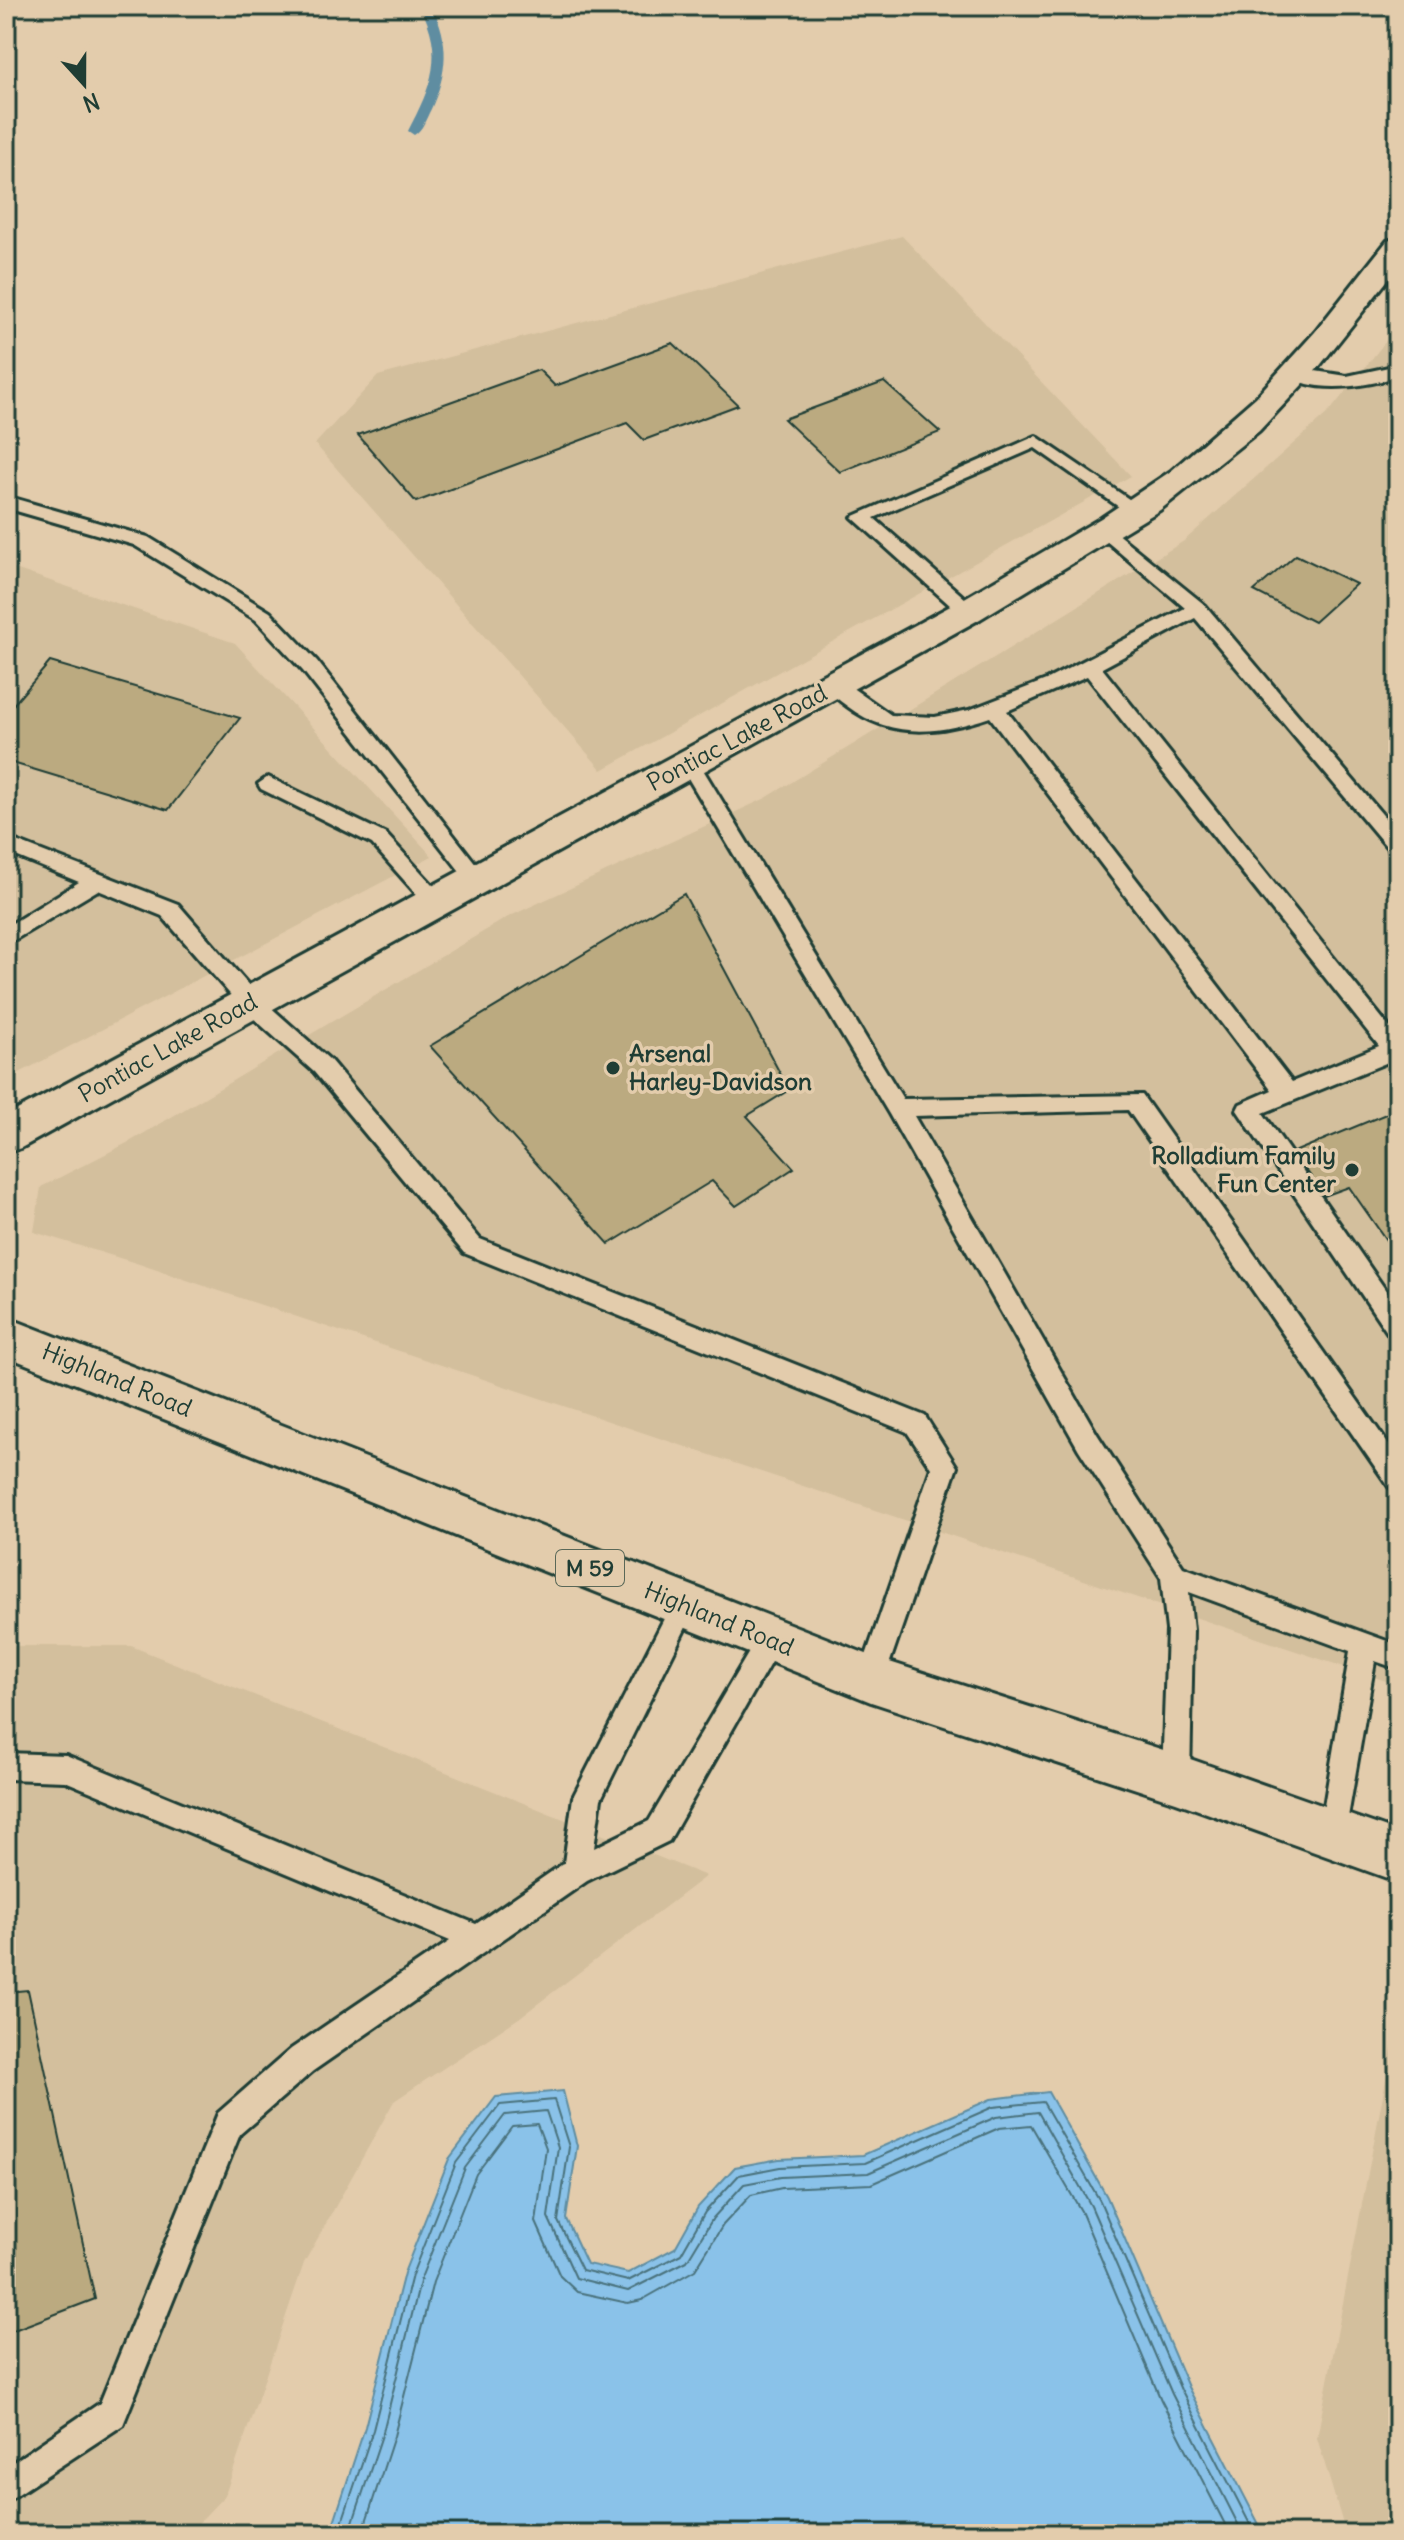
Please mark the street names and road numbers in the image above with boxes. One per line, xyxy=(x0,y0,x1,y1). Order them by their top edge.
street label: Pontiac Lake Road xyxy=(641,677,832,797)
street label: Pontiac Lake Road xyxy=(73,986,262,1109)
street label: Highland Road xyxy=(38,1335,197,1423)
road number: M 59 xyxy=(556,1550,624,1586)
street label: Highland Road xyxy=(640,1574,799,1662)

